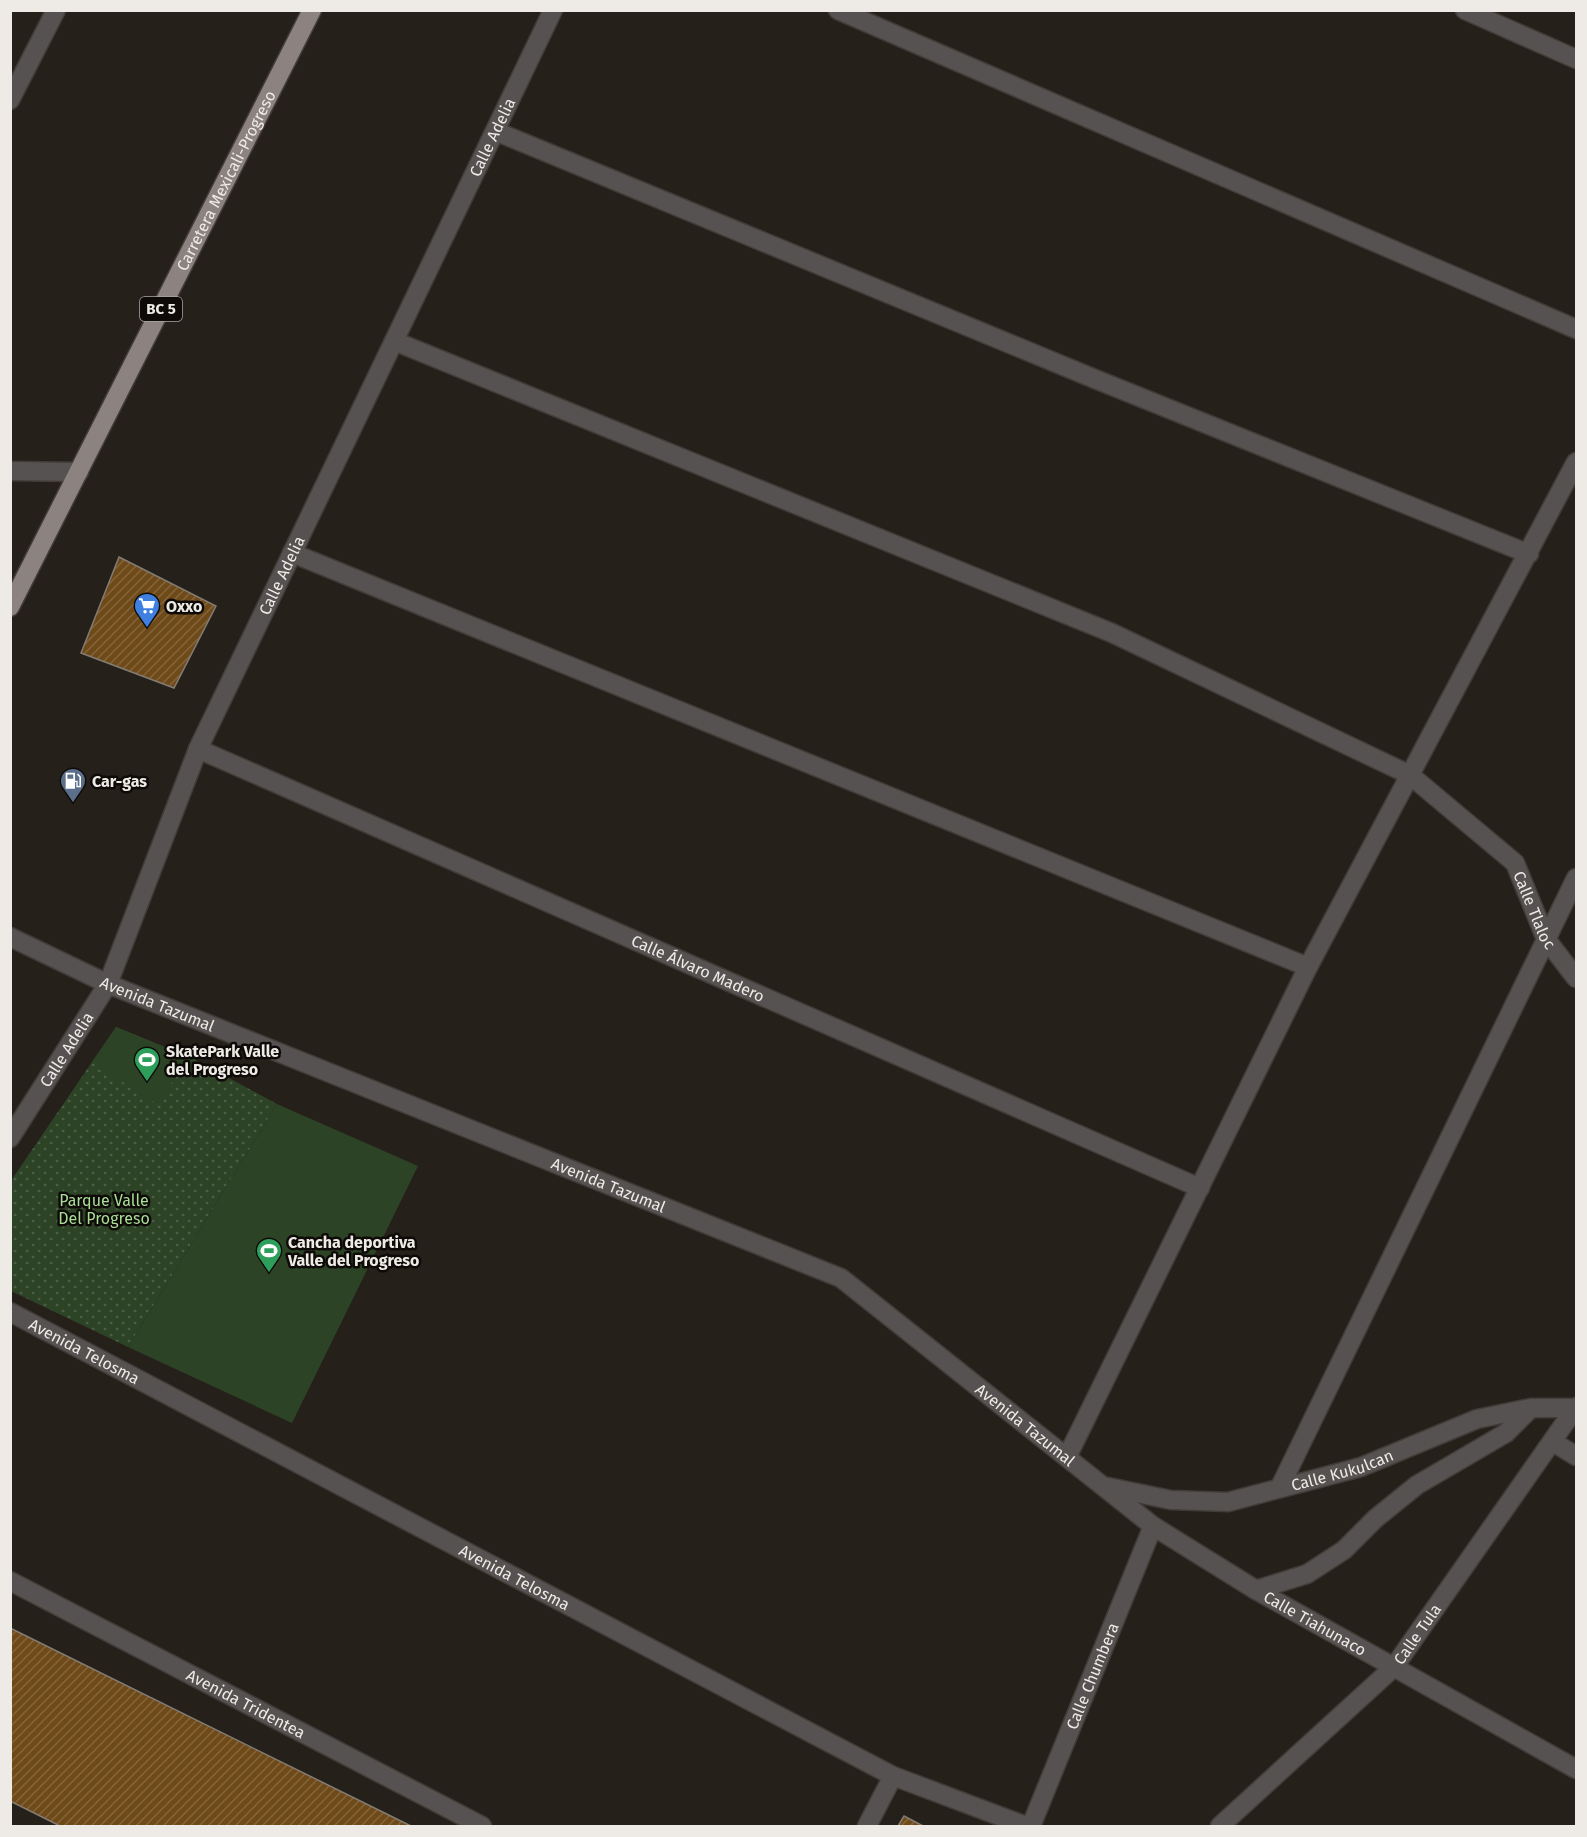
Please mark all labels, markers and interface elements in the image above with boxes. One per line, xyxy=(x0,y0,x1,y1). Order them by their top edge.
street label: Carretera Mexicali-Progreso xyxy=(173,87,280,274)
street label: Calle Adelia xyxy=(465,95,519,180)
road number: BC 5 xyxy=(140,297,182,321)
street label: Calle Adelia xyxy=(255,533,309,618)
supermarket icon: Oxxo xyxy=(132,591,162,629)
place label: Oxxo xyxy=(166,597,202,616)
fuel station icon: Car-gas xyxy=(58,766,88,804)
place label: Car-gas xyxy=(92,772,147,791)
street label: Calle Tlaloc xyxy=(1509,868,1559,953)
street label: Calle Álvaro Madero xyxy=(628,931,767,1006)
street label: Avenida Tazumal xyxy=(97,973,217,1036)
street label: Calle Adelia xyxy=(36,1009,98,1091)
place label: SkatePark Valle del Progreso xyxy=(166,1042,279,1079)
sports icon: SkatePark Valle del Progreso xyxy=(132,1045,162,1083)
street label: Avenida Tazumal xyxy=(548,1154,669,1217)
park label: Parque Valle Del Progreso xyxy=(58,1191,150,1228)
place label: Cancha deportiva Valle del Progreso xyxy=(287,1233,419,1270)
sports icon: Cancha deportiva Valle del Progreso xyxy=(254,1236,284,1274)
street label: Avenida Telosma xyxy=(26,1315,143,1388)
street label: Avenida Tazumal xyxy=(972,1380,1079,1470)
street label: Calle Kukulcan xyxy=(1289,1446,1396,1495)
street label: Avenida Telosma xyxy=(456,1541,573,1614)
street label: Calle Tiahunaco xyxy=(1260,1587,1370,1660)
street label: Calle Tula xyxy=(1390,1600,1445,1668)
street label: Calle Chumbera xyxy=(1062,1620,1123,1732)
street label: Avenida Tridentea xyxy=(183,1665,308,1743)

